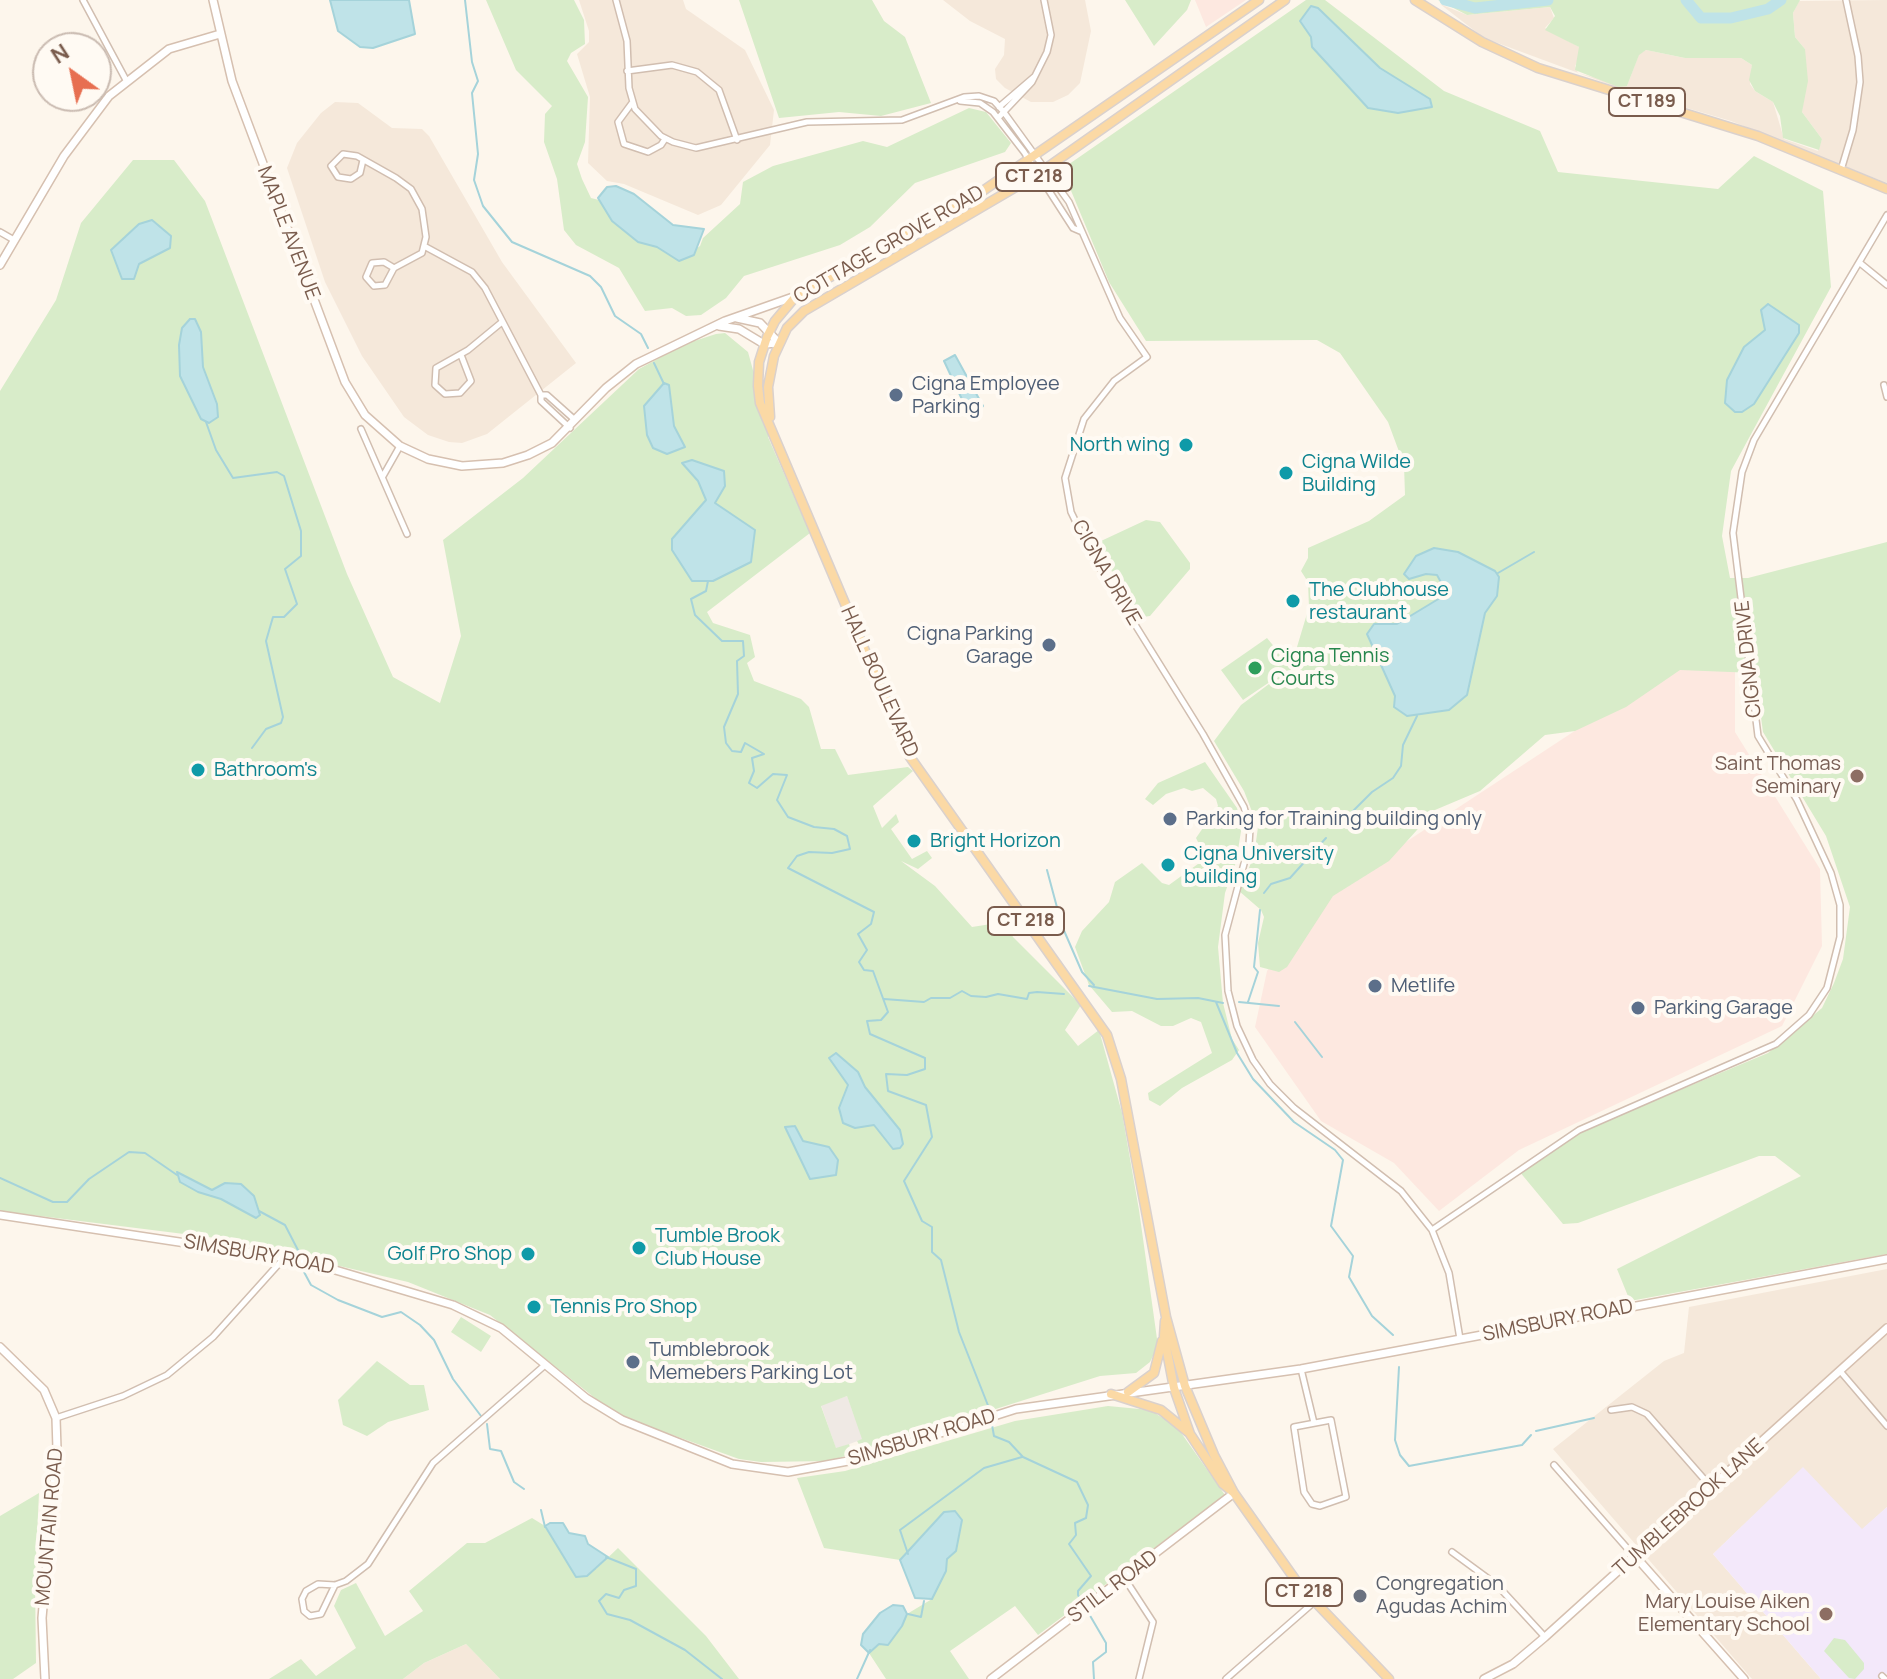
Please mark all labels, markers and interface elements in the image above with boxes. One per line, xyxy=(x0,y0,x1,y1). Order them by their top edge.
north arrow xyxy=(32,32,112,112)
text: N xyxy=(45,37,75,70)
road number: CT 189 xyxy=(1609,88,1685,116)
street label: MAPLE AVENUE xyxy=(252,163,324,303)
road number: CT 218 xyxy=(996,163,1072,191)
street label: COTTAGE GROVE ROAD xyxy=(790,181,988,309)
place label: Cigna Employee Parking xyxy=(912,372,1060,419)
marker: Cigna Employee Parking xyxy=(887,386,905,404)
place label: North wing xyxy=(1070,433,1170,457)
marker: North wing xyxy=(1177,436,1195,454)
place label: Cigna Wilde Building xyxy=(1302,450,1411,497)
marker: Cigna Wilde Building xyxy=(1277,464,1295,482)
street label: CIGNA DRIVE xyxy=(1066,516,1146,630)
place label: The Clubhouse restaurant xyxy=(1309,578,1449,625)
marker: The Clubhouse restaurant xyxy=(1284,592,1302,610)
street label: CIGNA DRIVE xyxy=(1731,599,1767,719)
street label: HALL BOULEVARD xyxy=(835,603,923,761)
place label: Cigna Parking Garage xyxy=(907,622,1033,669)
marker: Cigna Parking Garage xyxy=(1040,636,1058,654)
place label: Cigna Tennis Courts xyxy=(1271,644,1389,691)
marker: Cigna Tennis Courts xyxy=(1246,659,1264,677)
place label: Saint Thomas Seminary xyxy=(1715,752,1841,799)
place label: Bathroom's xyxy=(214,758,317,782)
marker: Bathroom's xyxy=(189,761,207,779)
marker: Saint Thomas Seminary xyxy=(1848,767,1866,785)
place label: Parking for Training building only xyxy=(1186,807,1482,831)
marker: Parking for Training building only xyxy=(1161,810,1179,828)
place label: Bright Horizon xyxy=(930,829,1061,853)
marker: Bright Horizon xyxy=(905,832,923,850)
place label: Cigna University building xyxy=(1184,842,1334,889)
marker: Cigna University building xyxy=(1159,856,1177,874)
road number: CT 218 xyxy=(988,907,1064,935)
place label: Metlife xyxy=(1391,974,1455,998)
marker: Metlife xyxy=(1366,977,1384,995)
place label: Parking Garage xyxy=(1654,996,1793,1020)
marker: Parking Garage xyxy=(1629,999,1647,1017)
place label: Tumble Brook Club House xyxy=(655,1224,780,1271)
street label: SIMSBURY ROAD xyxy=(182,1230,336,1280)
marker: Tumble Brook Club House xyxy=(630,1239,648,1257)
place label: Golf Pro Shop xyxy=(388,1242,512,1266)
marker: Golf Pro Shop xyxy=(519,1245,537,1263)
place label: Tennis Pro Shop xyxy=(550,1295,697,1319)
street label: SIMSBURY ROAD xyxy=(1481,1295,1635,1347)
marker: Tennis Pro Shop xyxy=(525,1298,543,1316)
place label: Tumblebrook Memebers Parking Lot xyxy=(649,1338,853,1385)
marker: Tumblebrook Memebers Parking Lot xyxy=(624,1353,642,1371)
street label: SIMSBURY ROAD xyxy=(845,1404,999,1472)
street label: TUMBLEBROOK LANE xyxy=(1609,1434,1769,1582)
street label: MOUNTAIN ROAD xyxy=(31,1447,69,1607)
street label: STILL ROAD xyxy=(1063,1545,1163,1629)
place label: Congregation Agudas Achim xyxy=(1376,1572,1507,1619)
road number: CT 218 xyxy=(1266,1578,1342,1606)
marker: Congregation Agudas Achim xyxy=(1351,1587,1369,1605)
place label: Mary Louise Aiken Elementary School xyxy=(1638,1590,1810,1637)
marker: Mary Louise Aiken Elementary School xyxy=(1817,1605,1835,1623)

